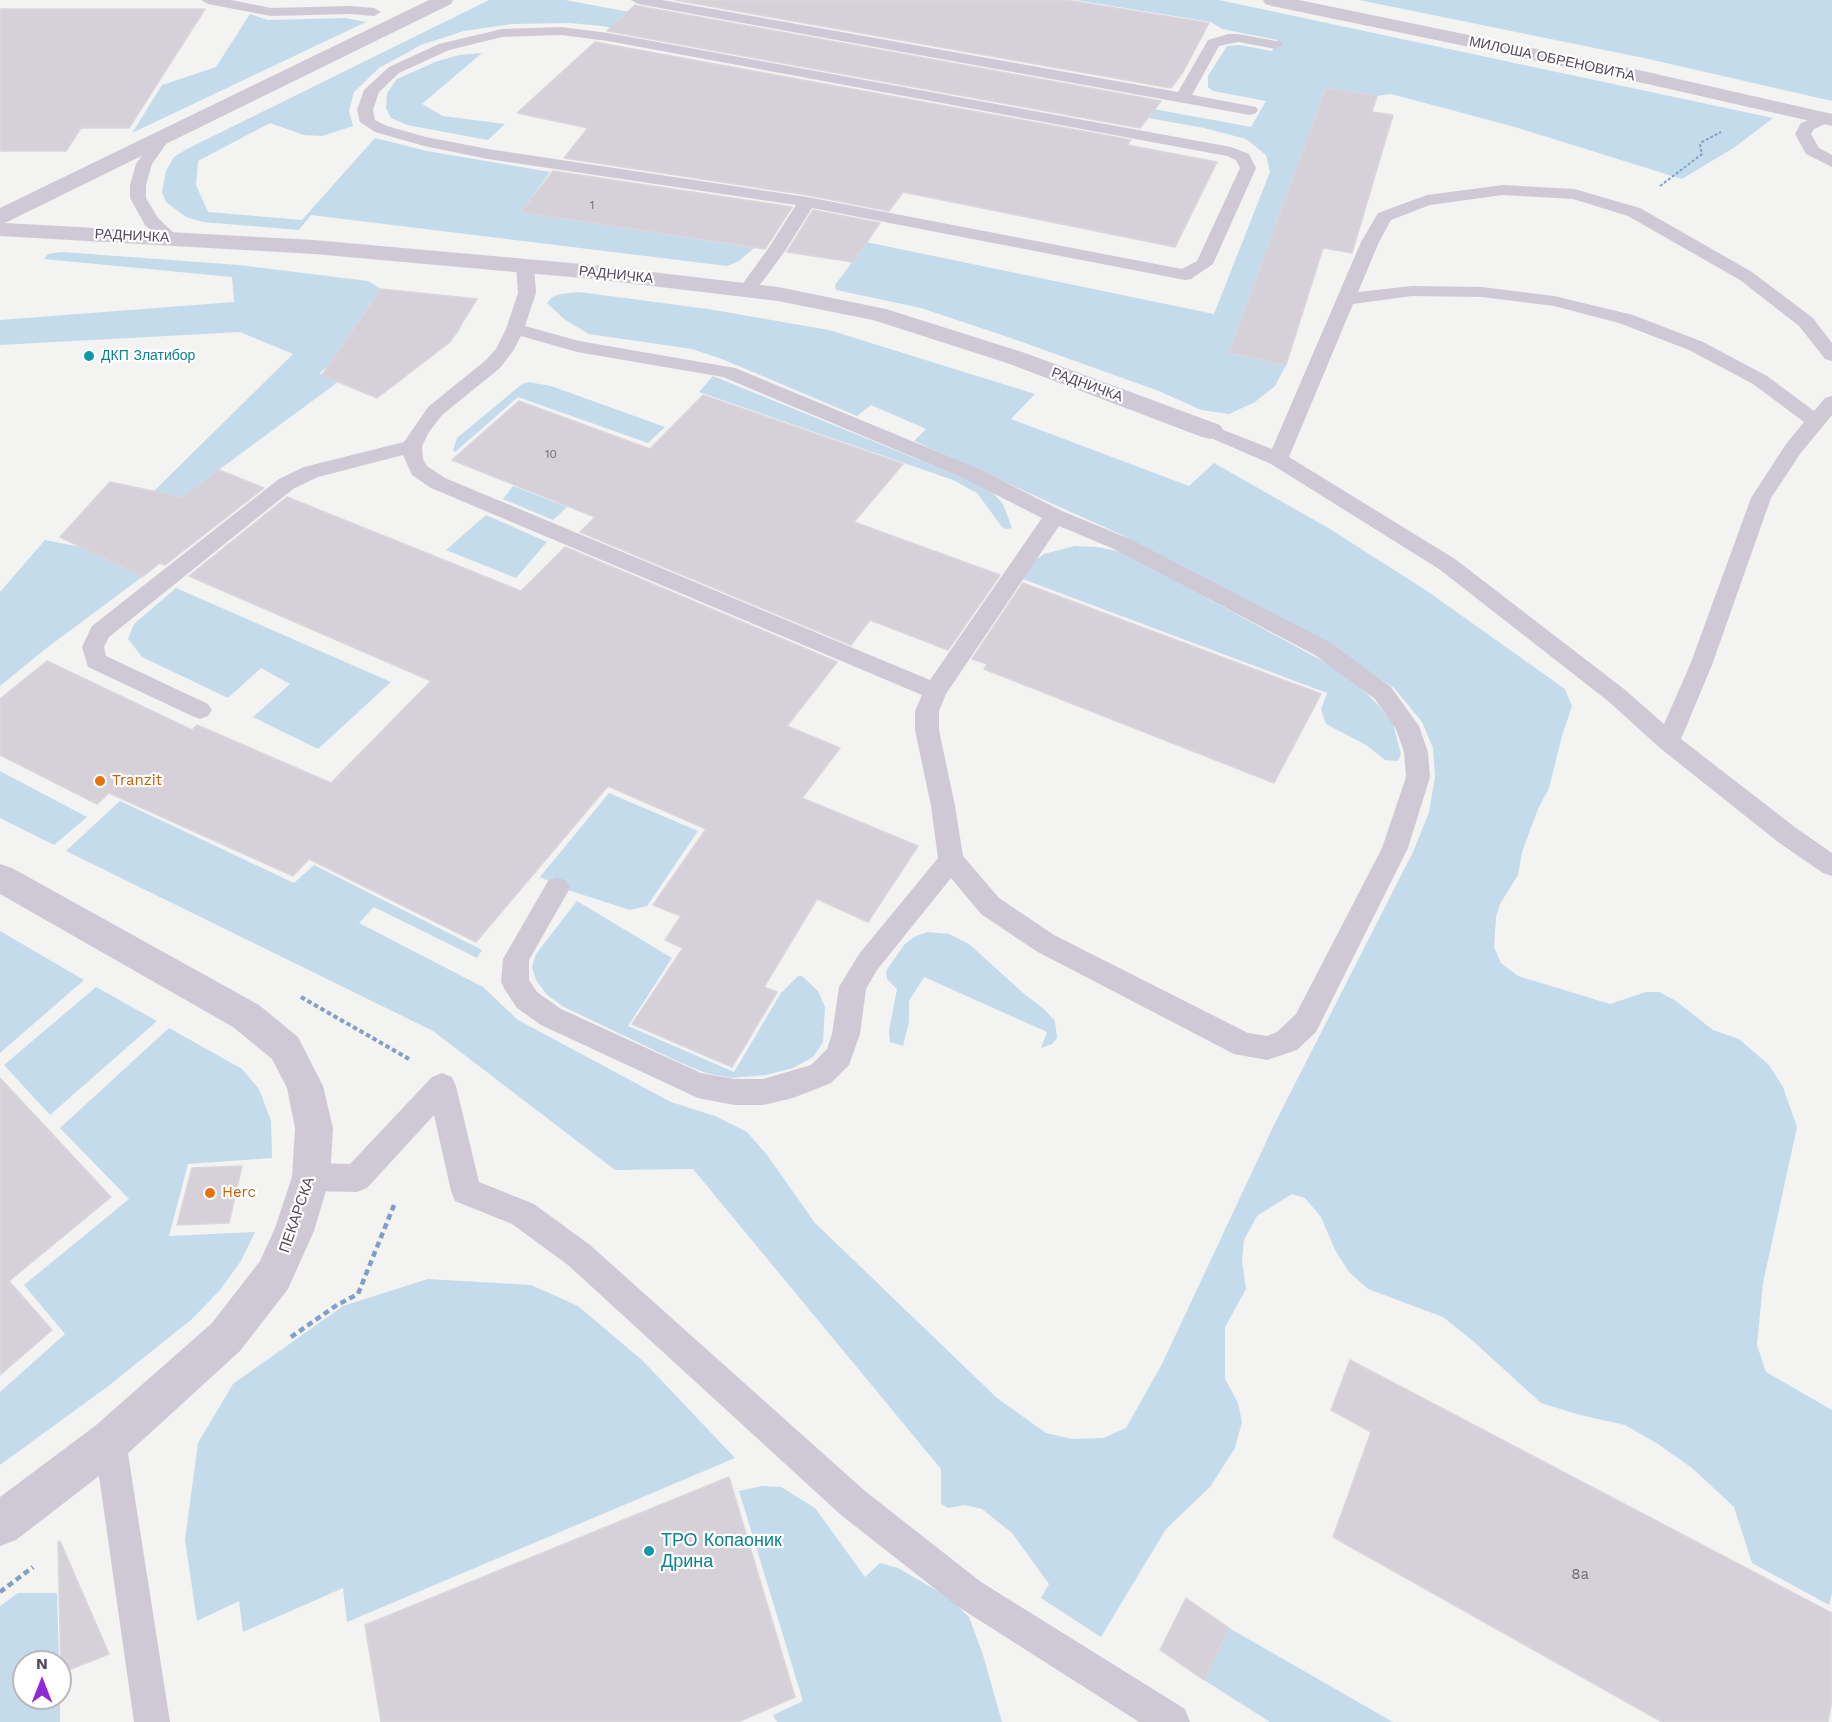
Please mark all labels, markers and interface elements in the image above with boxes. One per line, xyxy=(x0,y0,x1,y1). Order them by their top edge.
street label: МИЛОША ОБРЕНОВИЋА xyxy=(1468,33,1636,85)
house number: 1 xyxy=(590,198,594,212)
street label: РАДНИЧКА xyxy=(94,226,170,246)
street label: РАДНИЧКА xyxy=(578,263,654,287)
place label: ДКП Златибор xyxy=(101,348,195,364)
marker: ДКП Златибор xyxy=(82,349,96,363)
street label: РАДНИЧКА xyxy=(1049,364,1125,406)
house number: 10 xyxy=(545,447,557,461)
place label: Tranzit xyxy=(112,772,162,790)
marker: Tranzit xyxy=(93,774,107,788)
street label: ПЕКАРСКА xyxy=(276,1175,318,1255)
place label: Herc xyxy=(222,1184,256,1202)
marker: Herc xyxy=(203,1186,217,1200)
place label: ТРО Копаоник Дрина xyxy=(661,1530,782,1572)
marker: ТРО Копаоник Дрина xyxy=(642,1544,656,1558)
house number: 8a xyxy=(1571,1566,1589,1584)
north arrow xyxy=(12,1650,72,1710)
text: N xyxy=(36,1654,48,1673)

